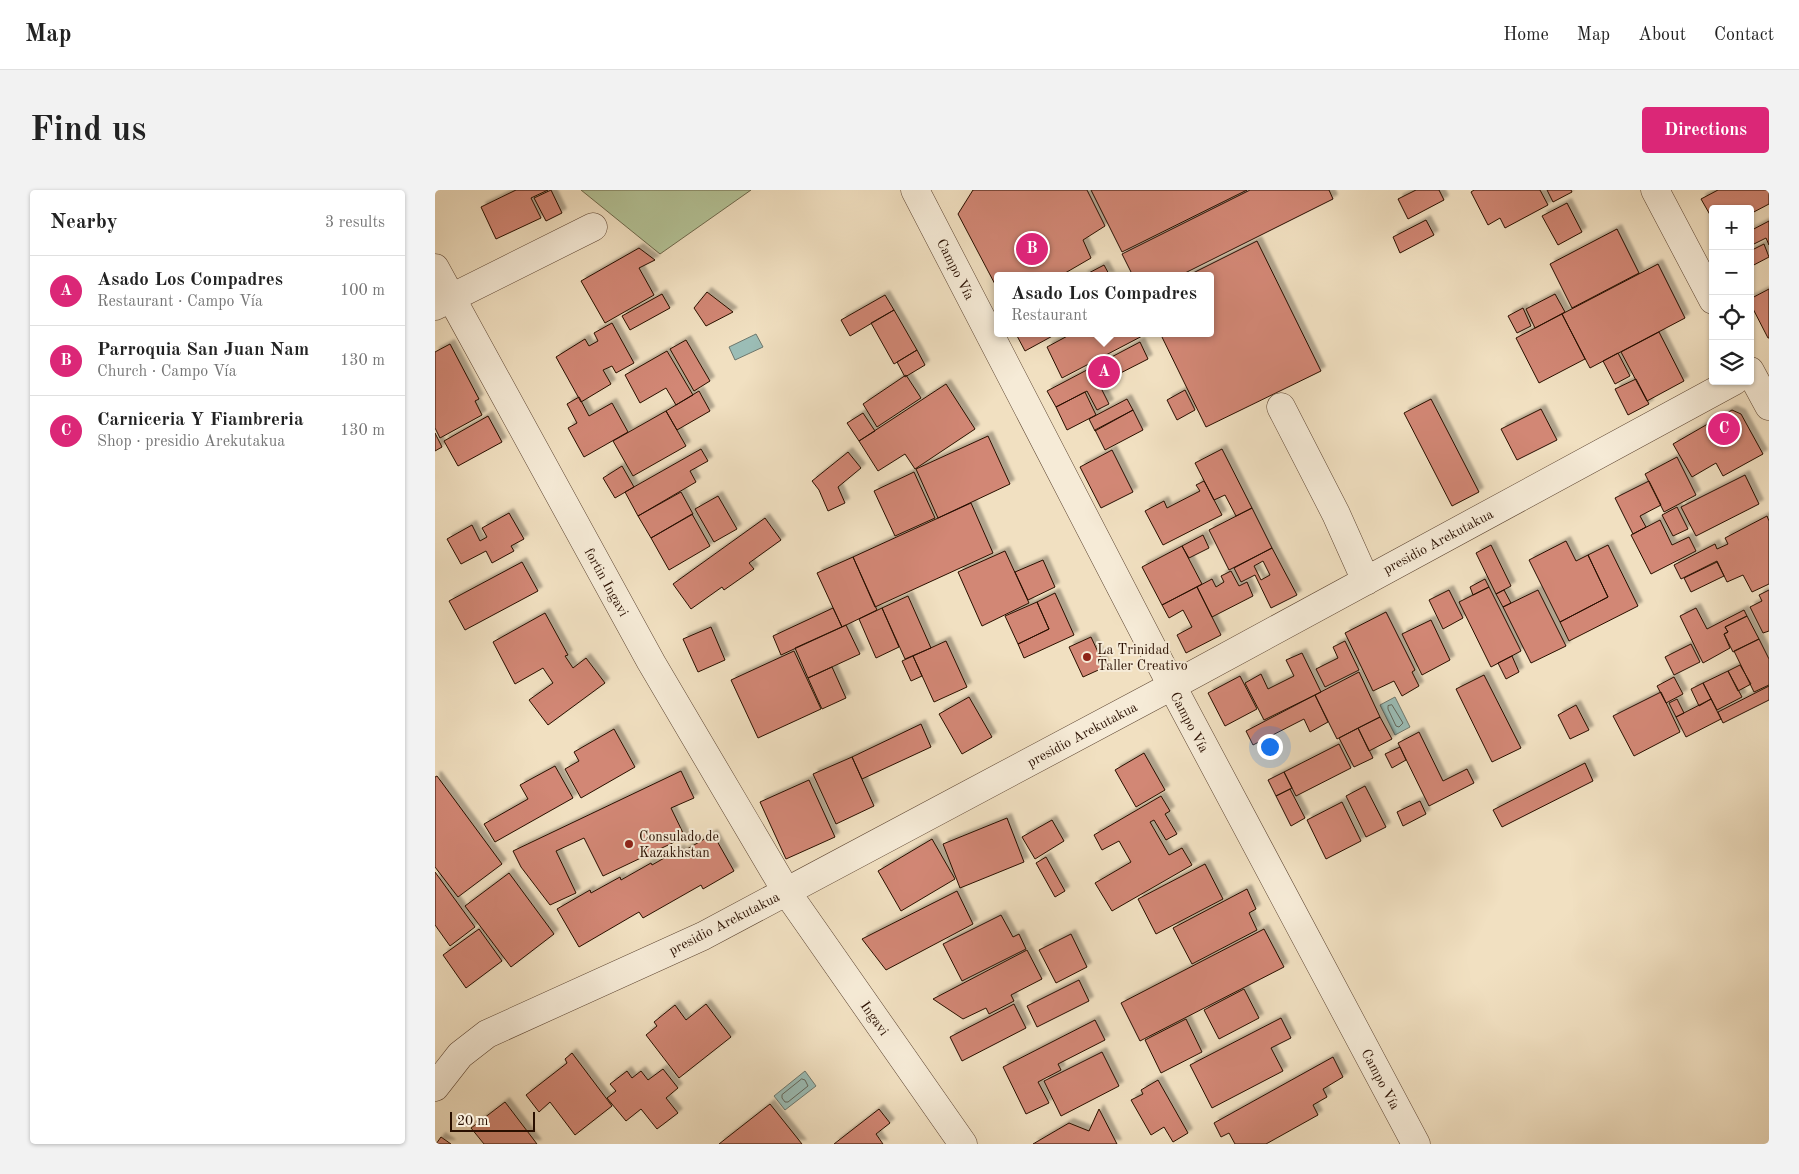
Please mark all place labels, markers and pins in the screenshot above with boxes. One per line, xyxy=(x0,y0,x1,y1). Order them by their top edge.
pin: B xyxy=(1016,230,1048,268)
pin: A xyxy=(1088,353,1120,391)
pin: C xyxy=(1708,410,1740,448)
place label: La Trinidad Taller Creativo xyxy=(1097,643,1188,673)
marker: La Trinidad Taller Creativo xyxy=(1081,651,1093,663)
place label: Consulado de Kazakhstan xyxy=(639,830,719,860)
marker: Consulado de Kazakhstan xyxy=(623,838,635,850)

